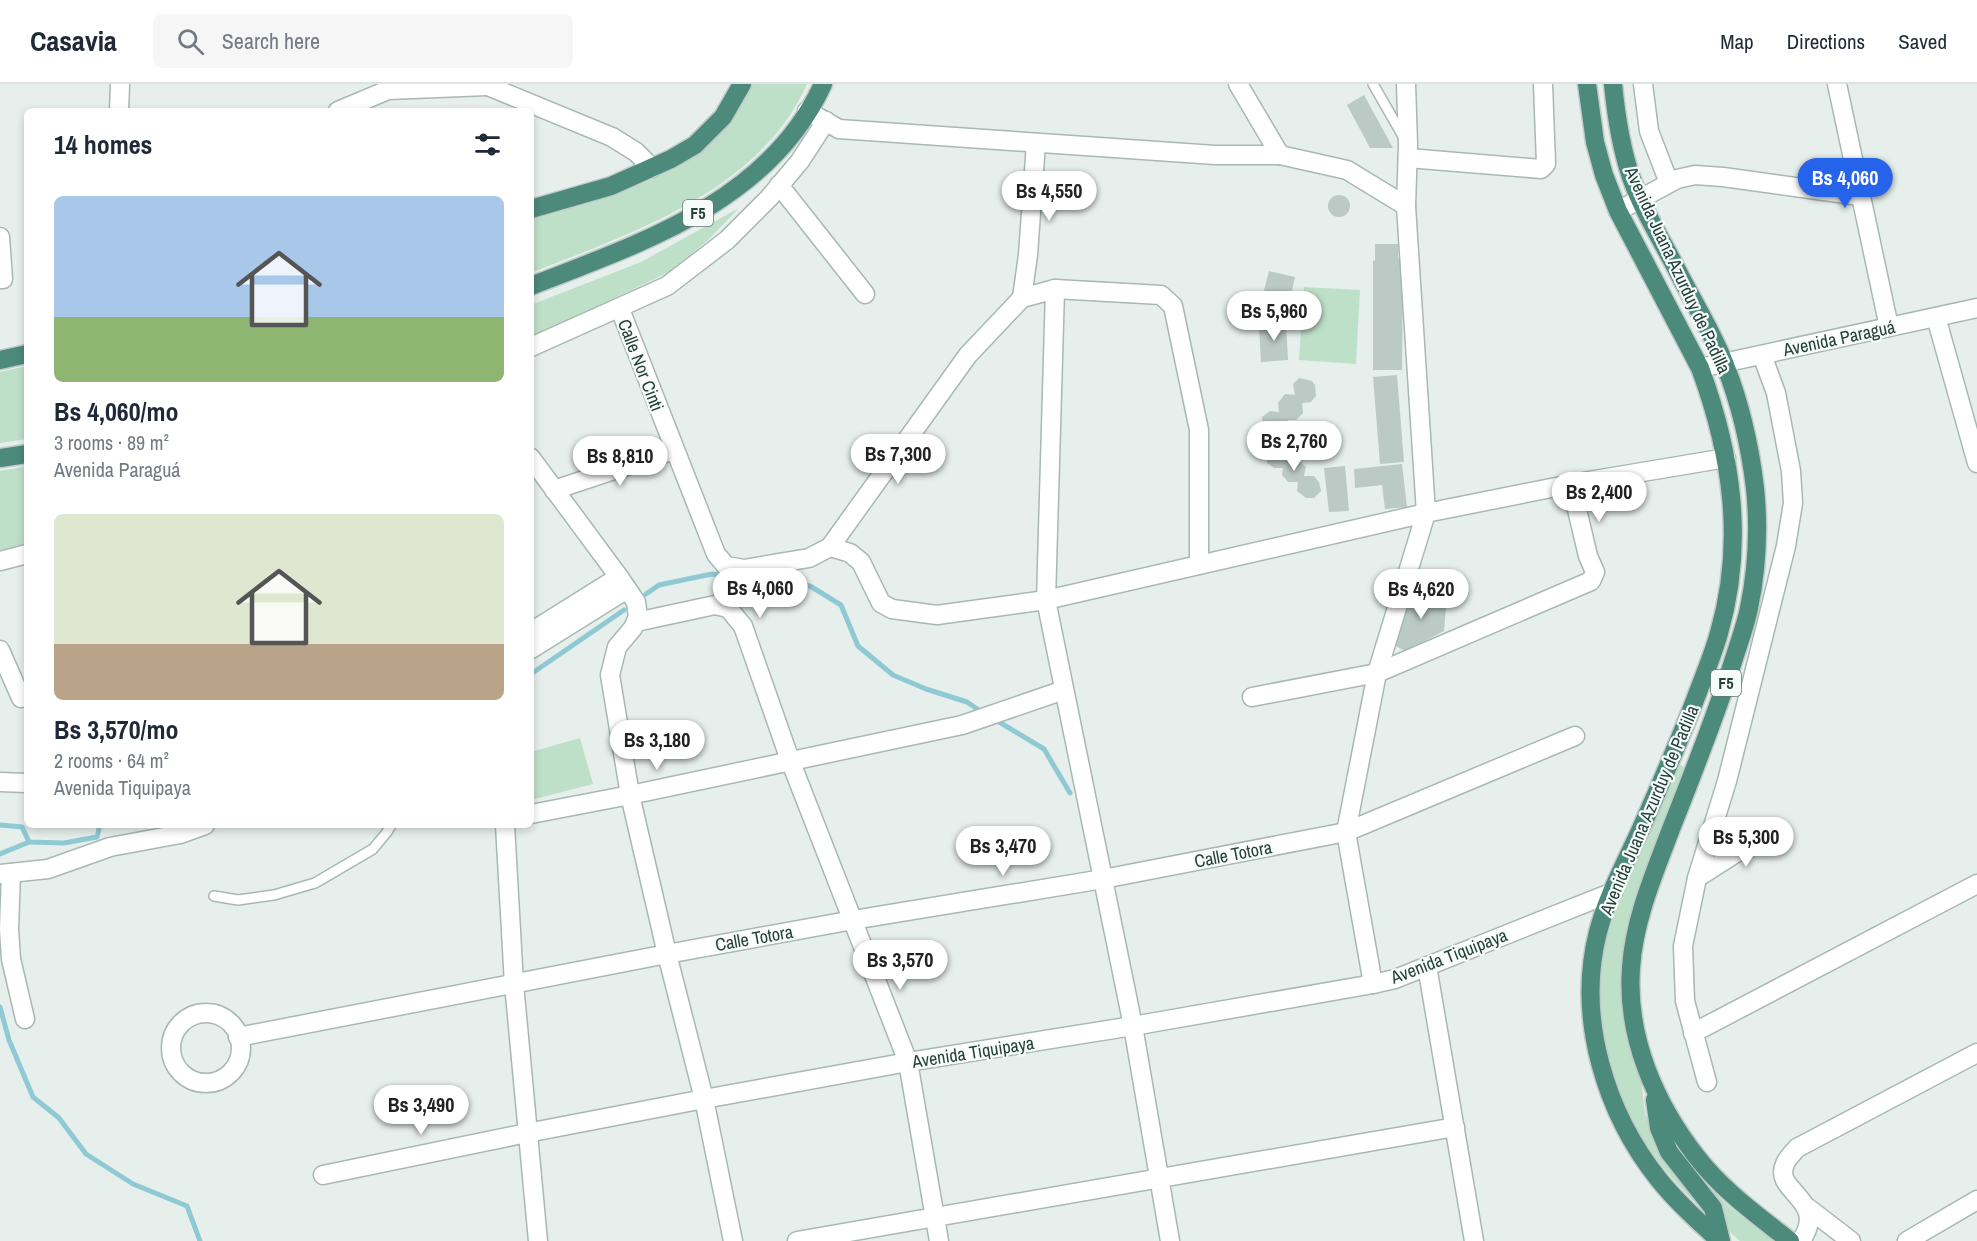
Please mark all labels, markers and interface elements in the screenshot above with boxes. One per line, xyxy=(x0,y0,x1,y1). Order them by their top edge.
search box xyxy=(153,14,573,68)
text: Casavia xyxy=(30,22,117,60)
icon: search xyxy=(174,25,207,58)
text: Search here xyxy=(222,26,320,56)
text: Map xyxy=(1720,27,1754,56)
text: Directions xyxy=(1787,27,1865,56)
text: Saved xyxy=(1898,27,1947,56)
text: 14 homes xyxy=(54,127,152,162)
icon: filters xyxy=(471,128,504,161)
pin: Bs 4,060 xyxy=(1783,158,1907,209)
street label: Avenida Juana Azurduy de Padilla xyxy=(1619,162,1737,377)
text: Bs 4,060 xyxy=(1812,164,1878,191)
pin: Bs 4,550 xyxy=(987,171,1111,222)
text: Bs 4,550 xyxy=(1016,177,1082,204)
road number: F5 xyxy=(683,200,713,226)
icon: home xyxy=(225,235,333,343)
pin: Bs 5,960 xyxy=(1212,291,1336,342)
text: Bs 5,960 xyxy=(1241,297,1307,324)
street label: Avenida Paraguá xyxy=(1780,314,1897,362)
street label: Calle Nor Cinti xyxy=(612,315,670,415)
text: Bs 4,060/mo xyxy=(54,394,178,429)
pin: Bs 2,760 xyxy=(1232,421,1356,472)
text: Bs 2,760 xyxy=(1261,427,1327,454)
text: 3 rooms · 89 m² xyxy=(54,429,169,456)
pin: Bs 7,300 xyxy=(836,434,960,485)
pin: Bs 8,810 xyxy=(558,436,682,487)
text: Bs 7,300 xyxy=(865,440,931,467)
text: Bs 8,810 xyxy=(587,442,653,469)
text: Avenida Paraguá xyxy=(54,456,180,483)
pin: Bs 2,400 xyxy=(1537,472,1661,523)
text: Bs 2,400 xyxy=(1566,478,1632,505)
icon: home xyxy=(225,553,333,661)
pin: Bs 4,060 xyxy=(698,568,822,619)
pin: Bs 4,620 xyxy=(1359,569,1483,620)
text: Bs 4,060 xyxy=(727,574,793,601)
text: Bs 4,620 xyxy=(1388,575,1454,602)
road number: F5 xyxy=(1711,670,1741,696)
street label: Avenida Juana Azurduy de Padilla xyxy=(1593,701,1705,920)
text: Bs 3,570/mo xyxy=(54,712,178,747)
pin: Bs 3,180 xyxy=(595,720,719,771)
text: Bs 3,180 xyxy=(624,726,690,753)
text: 2 rooms · 64 m² xyxy=(54,747,169,774)
text: Avenida Tiquipaya xyxy=(54,774,191,801)
pin: Bs 5,300 xyxy=(1684,817,1808,868)
text: Bs 5,300 xyxy=(1713,823,1779,850)
pin: Bs 3,470 xyxy=(941,826,1065,877)
text: Bs 3,470 xyxy=(970,832,1036,859)
street label: Calle Totora xyxy=(1192,834,1274,874)
street label: Calle Totora xyxy=(713,919,795,957)
street label: Avenida Tiquipaya xyxy=(1386,922,1511,990)
pin: Bs 3,570 xyxy=(838,940,962,991)
text: Bs 3,570 xyxy=(867,946,933,973)
street label: Avenida Tiquipaya xyxy=(909,1030,1036,1074)
pin: Bs 3,490 xyxy=(359,1085,483,1136)
text: Bs 3,490 xyxy=(388,1091,454,1118)

